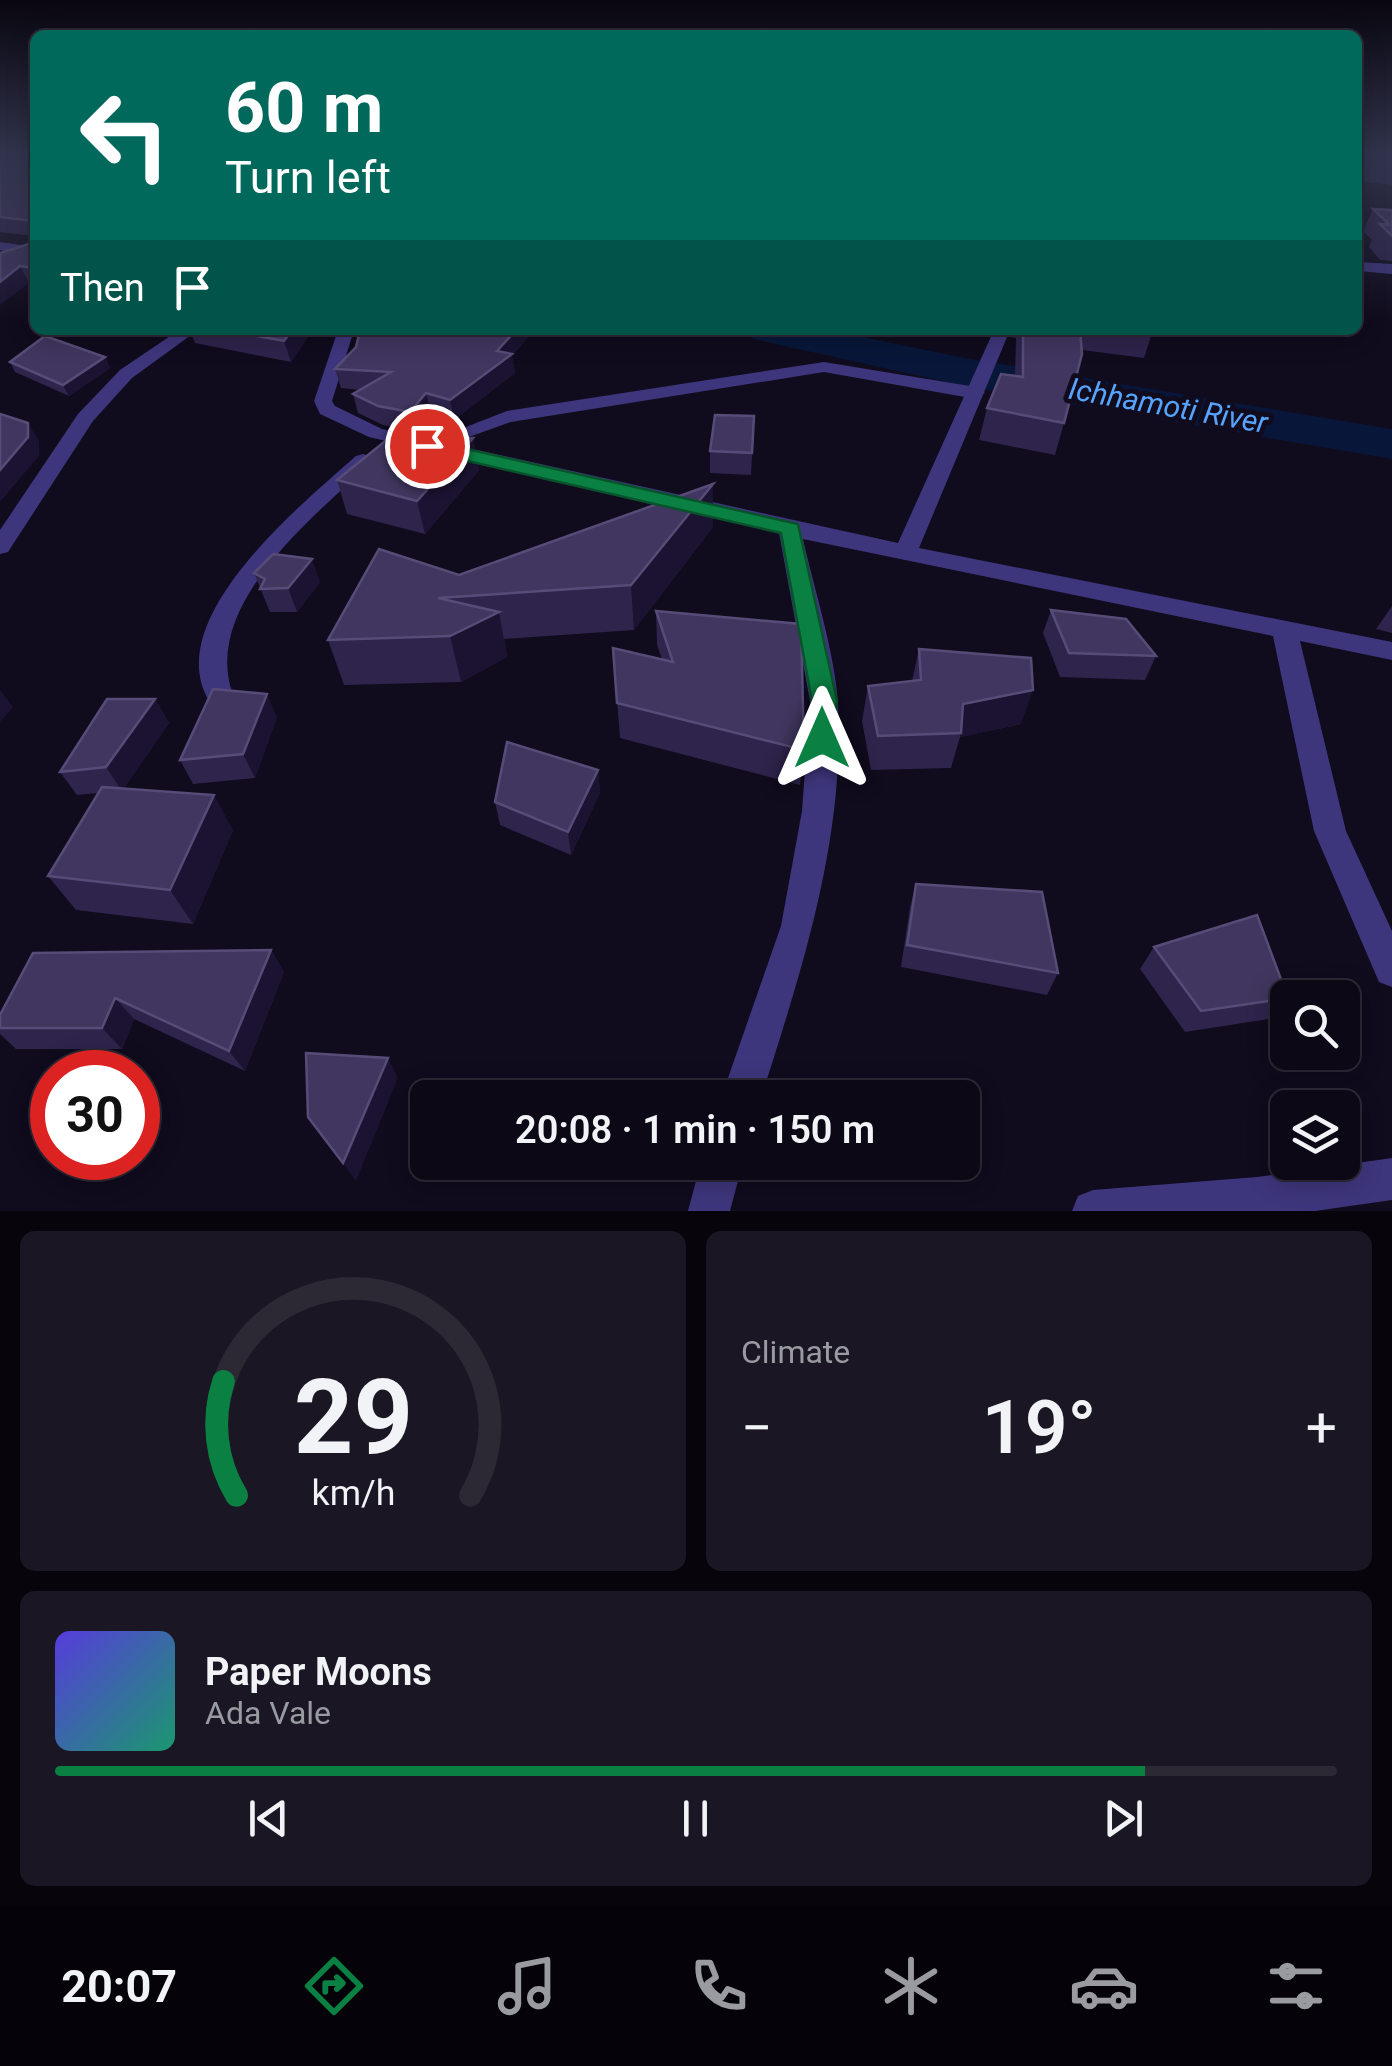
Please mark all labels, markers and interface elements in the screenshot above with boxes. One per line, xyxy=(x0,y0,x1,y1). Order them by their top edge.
text: 60 m xyxy=(225,67,383,149)
icon: left xyxy=(60,70,190,200)
text: Turn left xyxy=(225,151,391,204)
icon: arrive xyxy=(165,260,220,315)
text: Then xyxy=(60,266,145,310)
water label: Ichhamoti River xyxy=(1066,371,1271,440)
pin xyxy=(385,404,470,489)
icon: arrive xyxy=(400,419,455,474)
position arrow xyxy=(770,686,874,790)
map controls xyxy=(1270,980,1360,1180)
button: search xyxy=(1270,980,1360,1070)
speed limit sign: 30 xyxy=(30,1050,160,1180)
button: layers xyxy=(1270,1090,1360,1180)
text: 20:08 · 1 min · 150 m xyxy=(515,1108,875,1152)
text: Climate xyxy=(741,1333,850,1371)
text: 29 xyxy=(293,1357,413,1478)
text: 19° xyxy=(982,1383,1096,1471)
text: − xyxy=(741,1396,772,1460)
text: + xyxy=(1306,1396,1337,1460)
text: km/h xyxy=(311,1472,395,1514)
text: Paper Moons xyxy=(205,1650,432,1694)
text: Ada Vale xyxy=(205,1694,331,1732)
icon: previous xyxy=(241,1791,296,1846)
icon: pause xyxy=(668,1791,723,1846)
icon: next xyxy=(1096,1791,1151,1846)
icon: directions xyxy=(299,1951,369,2021)
icon: music xyxy=(492,1951,562,2021)
icon: phone xyxy=(684,1951,754,2021)
icon: climate xyxy=(876,1951,946,2021)
icon: car xyxy=(1069,1951,1139,2021)
icon: filters xyxy=(1261,1951,1331,2021)
text: 20:07 xyxy=(61,1960,177,2013)

